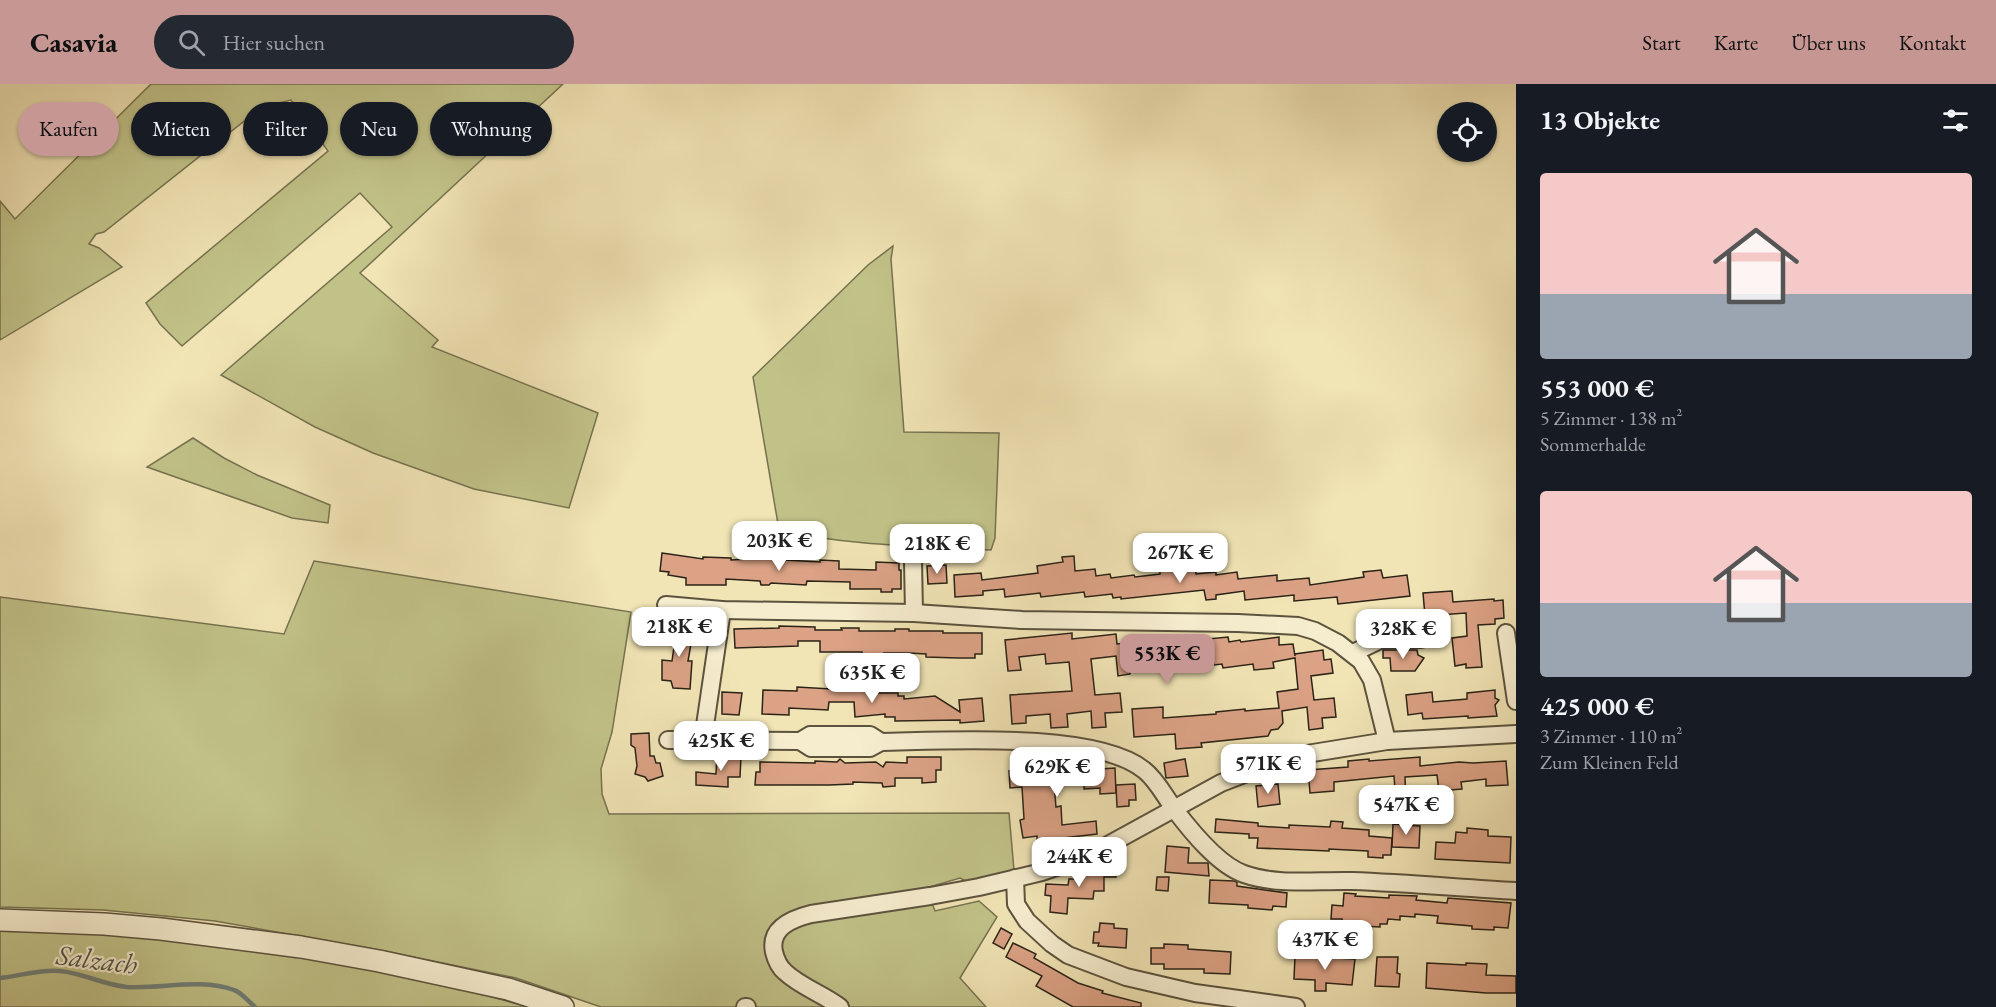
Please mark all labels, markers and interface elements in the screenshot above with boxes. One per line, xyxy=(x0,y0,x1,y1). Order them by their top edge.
search box xyxy=(154,15,574,69)
text: Casavia xyxy=(30,24,118,60)
icon: search xyxy=(175,26,208,59)
text: Hier suchen xyxy=(223,28,325,57)
text: Start xyxy=(1642,29,1681,56)
text: Karte xyxy=(1714,29,1758,56)
text: Über uns xyxy=(1791,29,1866,56)
text: Kontakt xyxy=(1899,29,1966,56)
chip: Kaufen xyxy=(18,102,119,156)
chip: Mieten xyxy=(131,102,231,156)
chip: Filter xyxy=(243,102,328,156)
chip: Neu xyxy=(340,102,418,156)
chip: Wohnung xyxy=(430,102,552,156)
map controls xyxy=(1437,102,1497,162)
button: locate xyxy=(1437,102,1497,162)
text: 13 Objekte xyxy=(1540,103,1660,137)
icon: filters xyxy=(1939,104,1972,137)
icon: home xyxy=(1702,212,1810,320)
text: 553 000 € xyxy=(1540,371,1654,405)
text: 5 Zimmer · 138 m² xyxy=(1540,405,1683,431)
text: Sommerhalde xyxy=(1540,431,1646,457)
pin: 203K € xyxy=(730,521,828,572)
pin: 218K € xyxy=(888,524,986,575)
text: 203K € xyxy=(746,527,812,553)
text: 218K € xyxy=(904,530,970,556)
icon: home xyxy=(1702,530,1810,638)
pin: 267K € xyxy=(1131,533,1229,584)
text: 267K € xyxy=(1147,539,1213,565)
pin: 218K € xyxy=(630,607,728,658)
pin: 328K € xyxy=(1354,609,1452,660)
text: 218K € xyxy=(646,613,712,639)
text: 328K € xyxy=(1370,615,1436,641)
pin: 553K € xyxy=(1118,634,1216,685)
text: 553K € xyxy=(1134,640,1200,666)
pin: 635K € xyxy=(823,653,921,704)
text: 635K € xyxy=(839,659,905,685)
text: 425 000 € xyxy=(1540,689,1654,723)
pin: 425K € xyxy=(672,721,770,772)
text: 3 Zimmer · 110 m² xyxy=(1540,723,1683,749)
text: 425K € xyxy=(688,727,754,753)
pin: 571K € xyxy=(1219,744,1317,795)
pin: 629K € xyxy=(1008,747,1106,798)
text: Zum Kleinen Feld xyxy=(1540,749,1679,775)
text: 571K € xyxy=(1235,750,1301,776)
text: 629K € xyxy=(1024,753,1090,779)
pin: 547K € xyxy=(1357,785,1455,836)
text: 547K € xyxy=(1373,791,1439,817)
pin: 244K € xyxy=(1030,837,1128,888)
text: 244K € xyxy=(1046,843,1112,869)
pin: 437K € xyxy=(1276,920,1374,971)
text: 437K € xyxy=(1292,926,1358,952)
water label: Salzach xyxy=(53,936,140,982)

